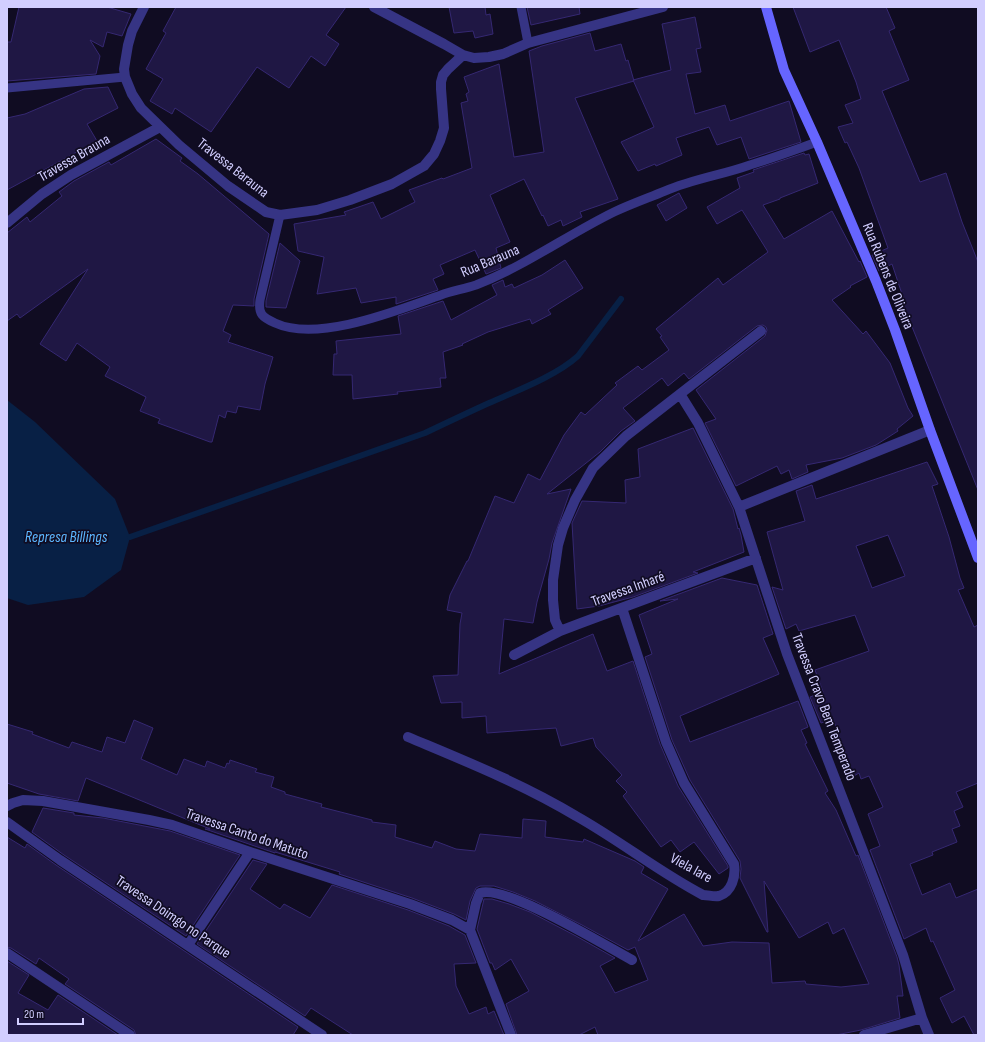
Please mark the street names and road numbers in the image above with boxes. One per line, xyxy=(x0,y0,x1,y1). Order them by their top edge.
street label: Travessa Brauna xyxy=(35,130,114,186)
street label: Travessa Barauna xyxy=(193,134,273,202)
street label: Rua Rubens de Oliveira xyxy=(858,220,918,332)
street label: Rua Barauna xyxy=(458,240,523,282)
street label: Travessa Inharé xyxy=(589,567,667,611)
street label: Travessa Cravo Bem Temperado xyxy=(787,631,861,783)
street label: Travessa Canto do Matuto xyxy=(183,804,311,864)
street label: Viela Iare xyxy=(667,849,715,887)
street label: Travessa Doimgo no Parque xyxy=(112,871,234,963)

